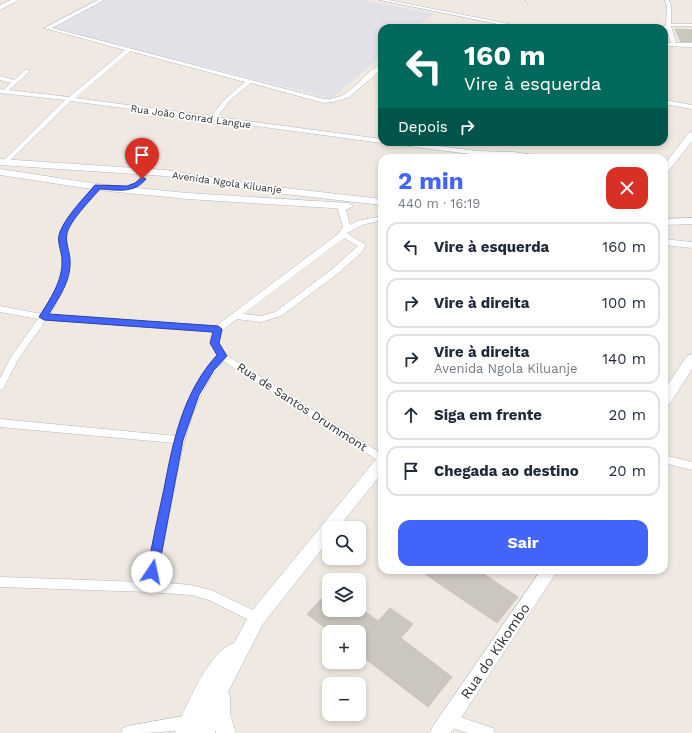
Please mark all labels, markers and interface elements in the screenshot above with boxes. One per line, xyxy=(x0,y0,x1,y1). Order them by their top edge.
text: 160 m xyxy=(464,39,546,72)
icon: left xyxy=(398,40,450,92)
text: Vire à esquerda xyxy=(464,73,601,94)
street label: Rua João Conrad Langue xyxy=(130,103,252,130)
icon: right xyxy=(456,116,478,138)
text: Depois xyxy=(398,118,448,136)
pin xyxy=(125,138,159,179)
icon: arrive xyxy=(131,144,153,166)
text: 2 min xyxy=(398,167,464,195)
button: close xyxy=(606,167,648,209)
street label: Avenida Ngola Kiluanje xyxy=(172,169,283,196)
text: 440 m · 16:19 xyxy=(398,196,480,211)
icon: left xyxy=(400,236,422,258)
text: Vire à esquerda xyxy=(434,238,549,256)
text: 160 m xyxy=(602,238,646,256)
icon: right xyxy=(400,292,422,314)
text: Vire à direita xyxy=(434,294,529,312)
text: 100 m xyxy=(602,294,646,312)
text: Vire à direita xyxy=(434,343,529,361)
icon: right xyxy=(400,348,422,370)
text: 140 m xyxy=(602,350,646,368)
street label: Rua de Santos Drummont xyxy=(234,360,370,454)
text: Avenida Ngola Kiluanje xyxy=(434,361,578,376)
icon: ahead xyxy=(400,404,422,426)
text: Siga em frente xyxy=(434,406,542,424)
text: 20 m xyxy=(609,406,646,424)
icon: arrive xyxy=(400,460,422,482)
text: Chegada ao destino xyxy=(434,462,579,480)
text: 20 m xyxy=(609,462,646,480)
button: Sair xyxy=(398,520,648,566)
map controls xyxy=(322,521,366,721)
button: search xyxy=(322,521,366,565)
position arrow xyxy=(131,551,173,593)
button: layers xyxy=(322,573,366,617)
street label: Rua do Kikombo xyxy=(457,600,533,702)
button: + xyxy=(322,625,366,669)
button: − xyxy=(322,677,366,721)

